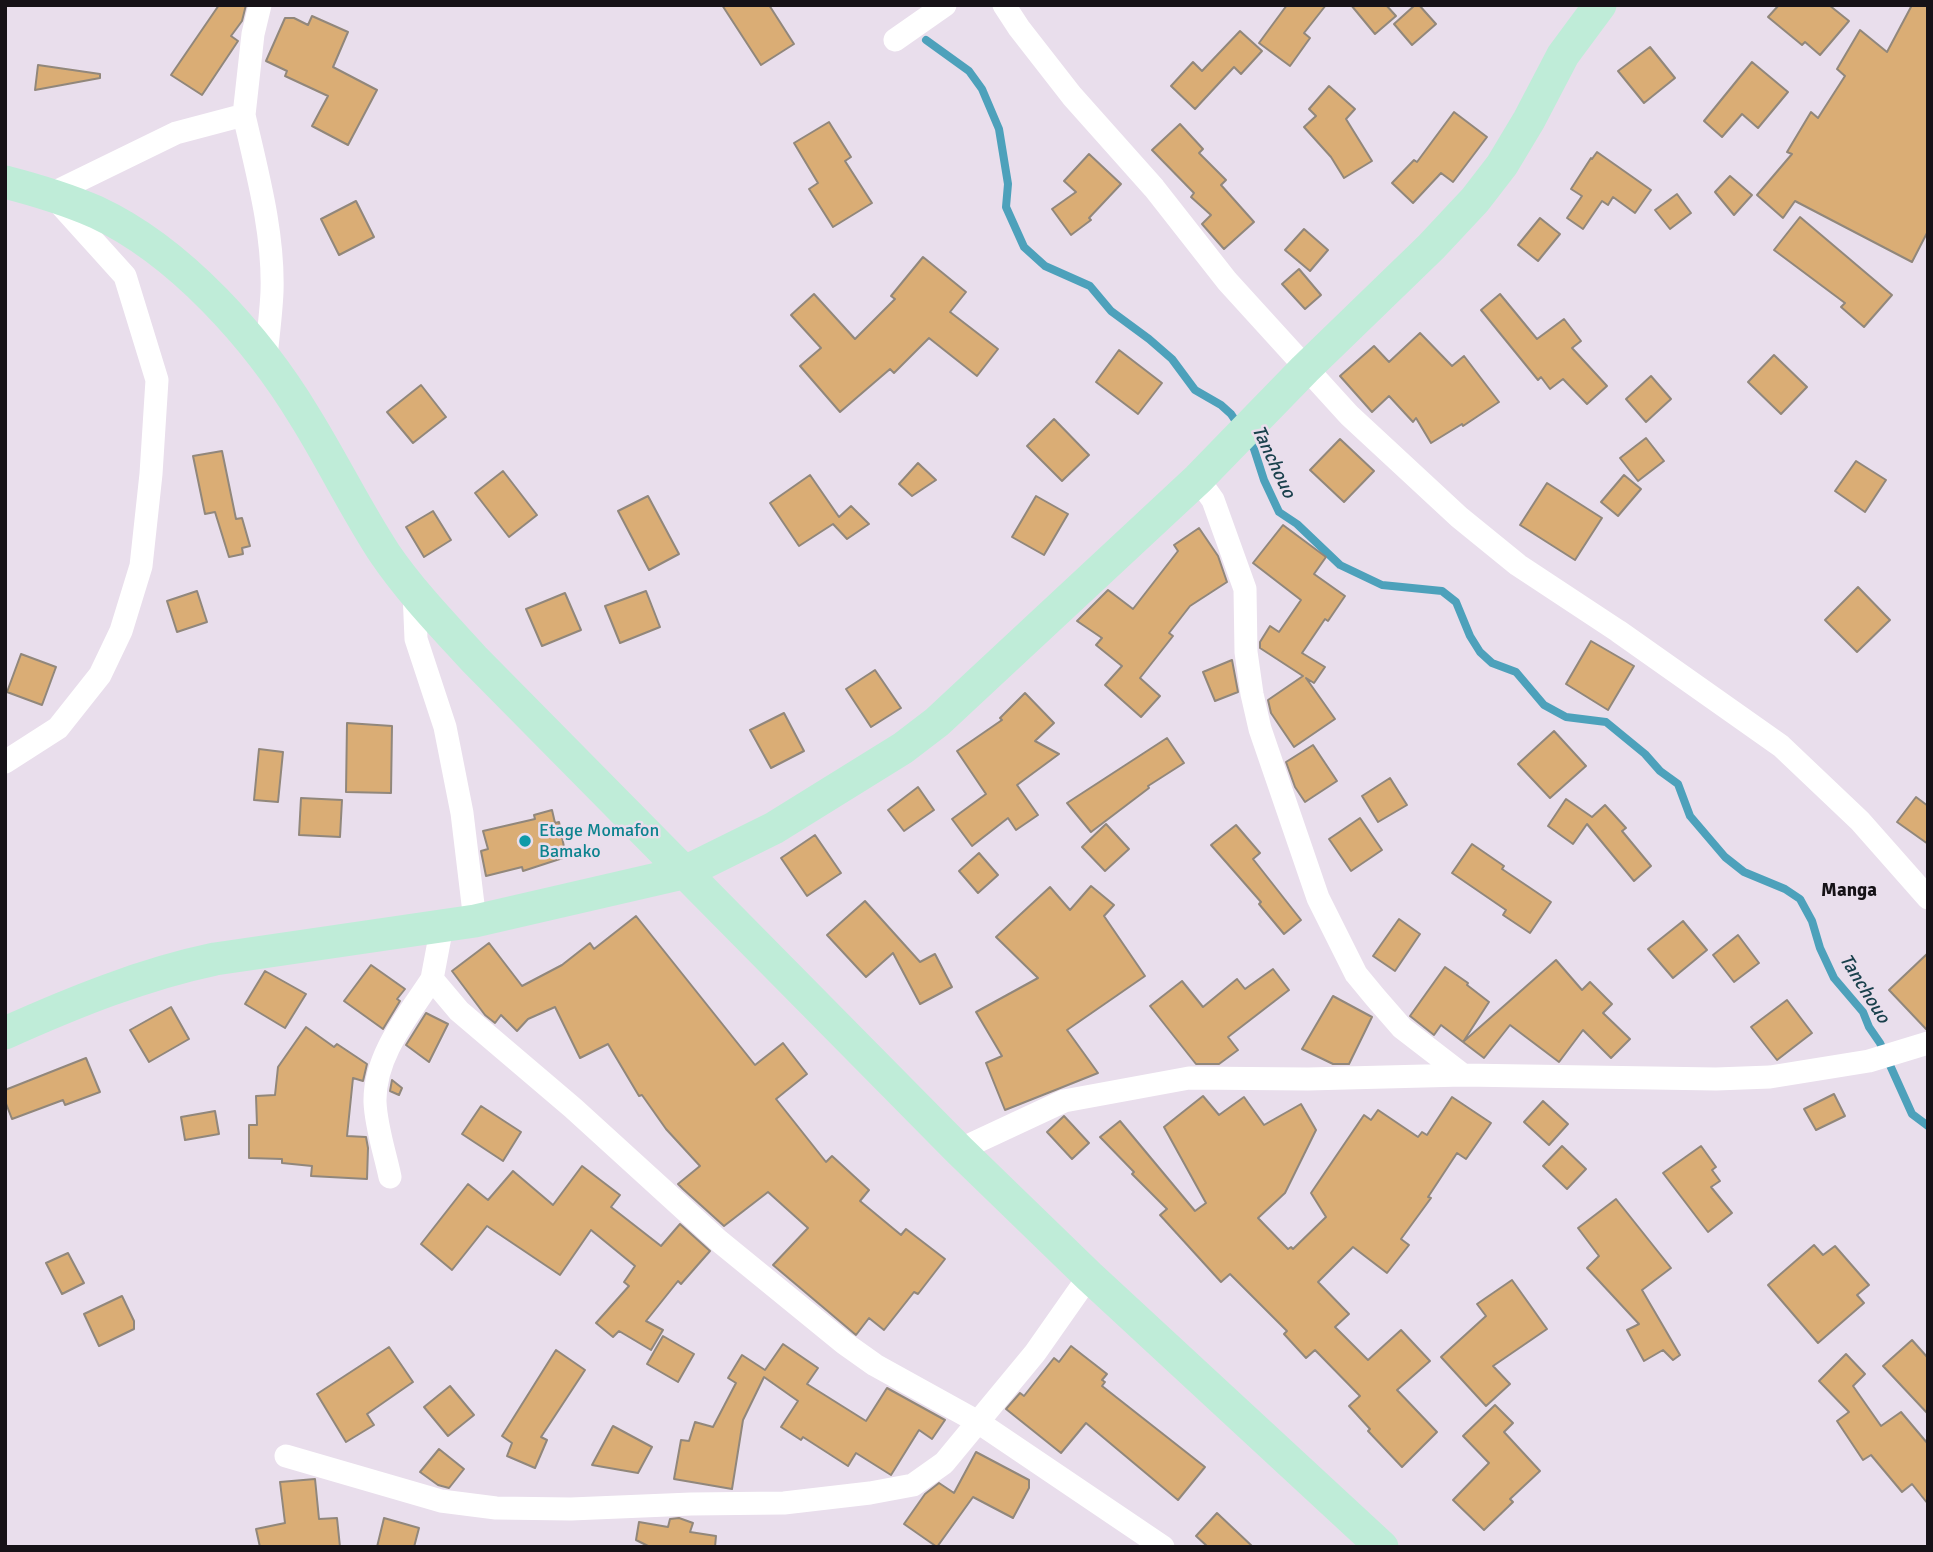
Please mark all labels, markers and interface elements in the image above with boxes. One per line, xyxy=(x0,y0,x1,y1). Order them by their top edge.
water label: Tanchouo xyxy=(1246,422,1300,502)
place label: Etage Momafon Bamako xyxy=(539,820,659,862)
marker: Etage Momafon Bamako xyxy=(517,833,533,849)
district label: Manga xyxy=(1821,880,1877,902)
water label: Tanchouo xyxy=(1834,950,1894,1028)

